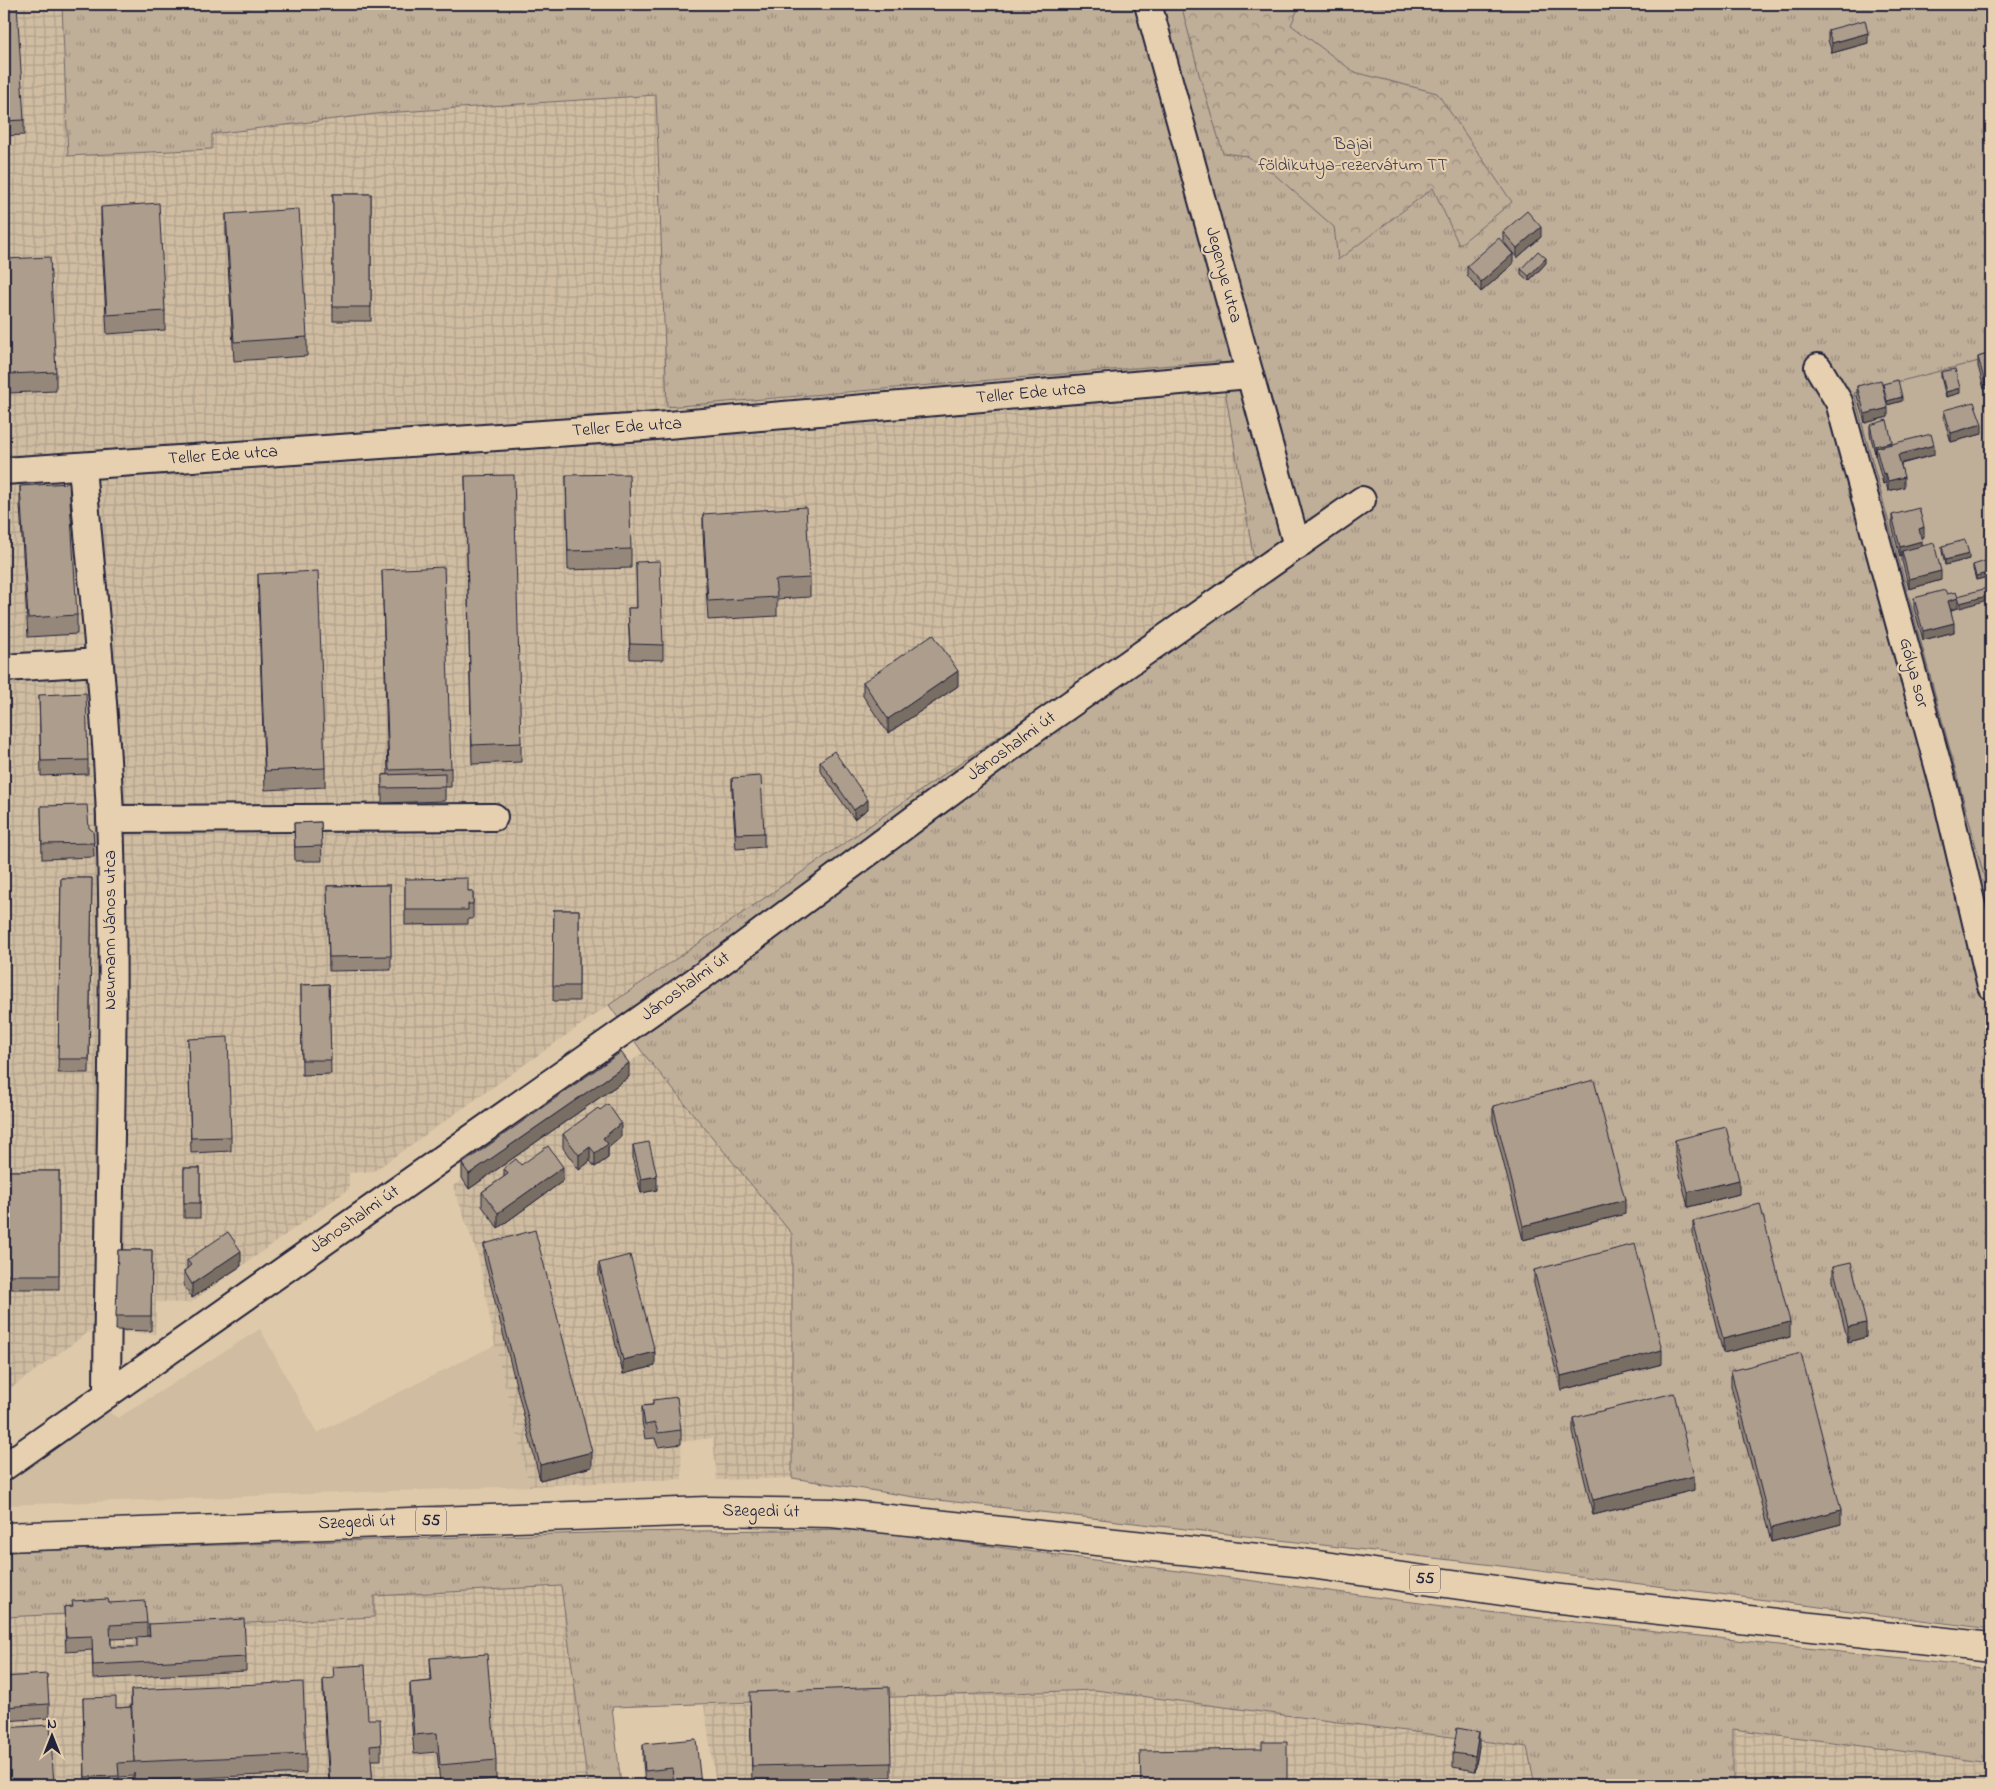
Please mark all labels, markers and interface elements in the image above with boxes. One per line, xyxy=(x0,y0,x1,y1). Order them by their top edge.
park label: Bajai földikutya-rezervátum TT xyxy=(1258,132,1448,179)
street label: Jegenye utca xyxy=(1197,224,1248,326)
street label: Teller Ede utca xyxy=(975,376,1087,412)
street label: Teller Ede utca xyxy=(571,411,683,445)
street label: Teller Ede utca xyxy=(167,439,279,473)
street label: Gólya sor xyxy=(1891,635,1935,711)
street label: Jánoshalmi út xyxy=(962,706,1062,788)
street label: Neumann János utca xyxy=(98,850,124,1010)
street label: Jánoshalmi út xyxy=(636,946,736,1028)
street label: Jánoshalmi út xyxy=(305,1179,405,1261)
street label: Szegedi út xyxy=(722,1498,800,1527)
road number: 55 xyxy=(416,1508,446,1534)
street label: Szegedi út xyxy=(318,1509,396,1538)
road number: 55 xyxy=(1410,1566,1440,1592)
north arrow xyxy=(28,1712,78,1762)
text: N xyxy=(47,1714,57,1735)

